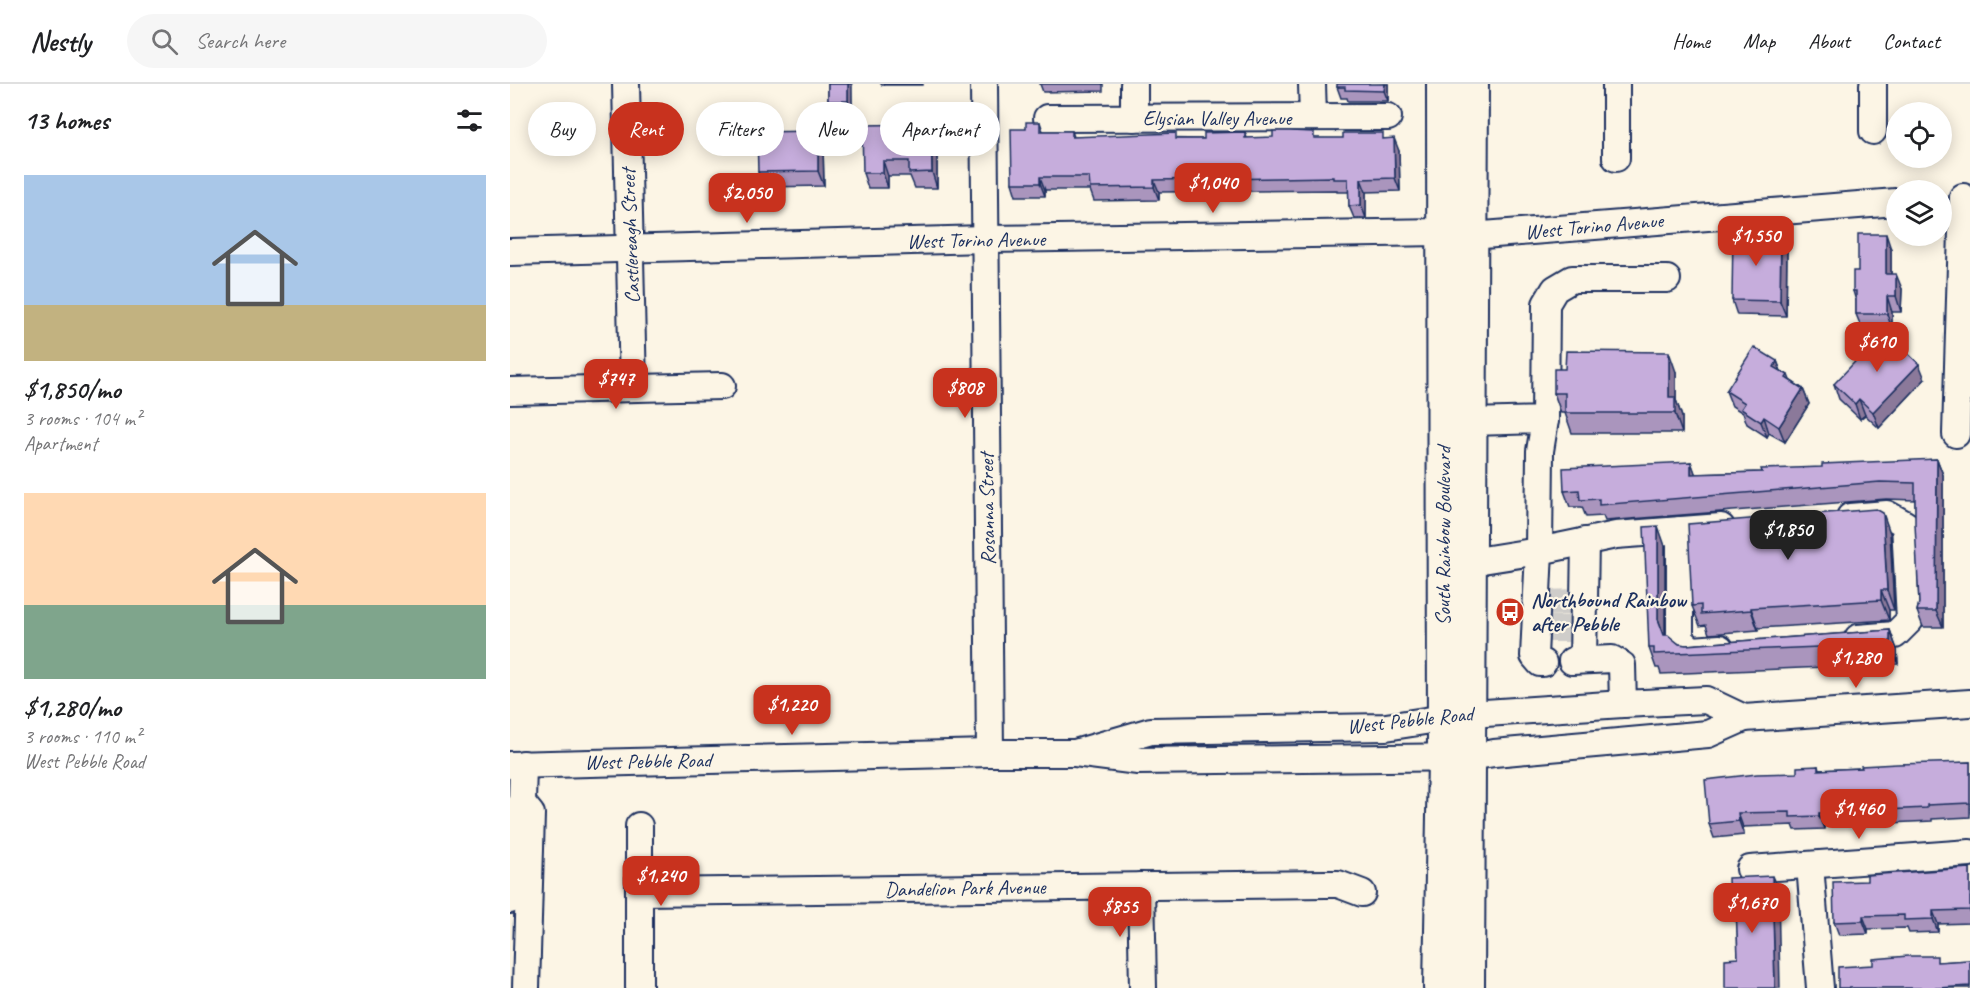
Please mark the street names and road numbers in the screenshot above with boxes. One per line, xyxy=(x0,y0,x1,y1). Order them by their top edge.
street label: Elysian Valley Avenue xyxy=(1143,105,1293,131)
street label: Castlereagh Street xyxy=(615,165,645,304)
street label: West Torino Avenue xyxy=(1524,207,1666,245)
street label: West Torino Avenue xyxy=(907,226,1048,254)
street label: South Rainbow Boulevard xyxy=(1430,443,1456,626)
street label: Rosanna Street xyxy=(973,450,1001,565)
street label: West Pebble Road xyxy=(1346,700,1477,740)
street label: West Pebble Road xyxy=(585,747,714,775)
street label: Dandelion Park Avenue xyxy=(884,874,1047,902)

